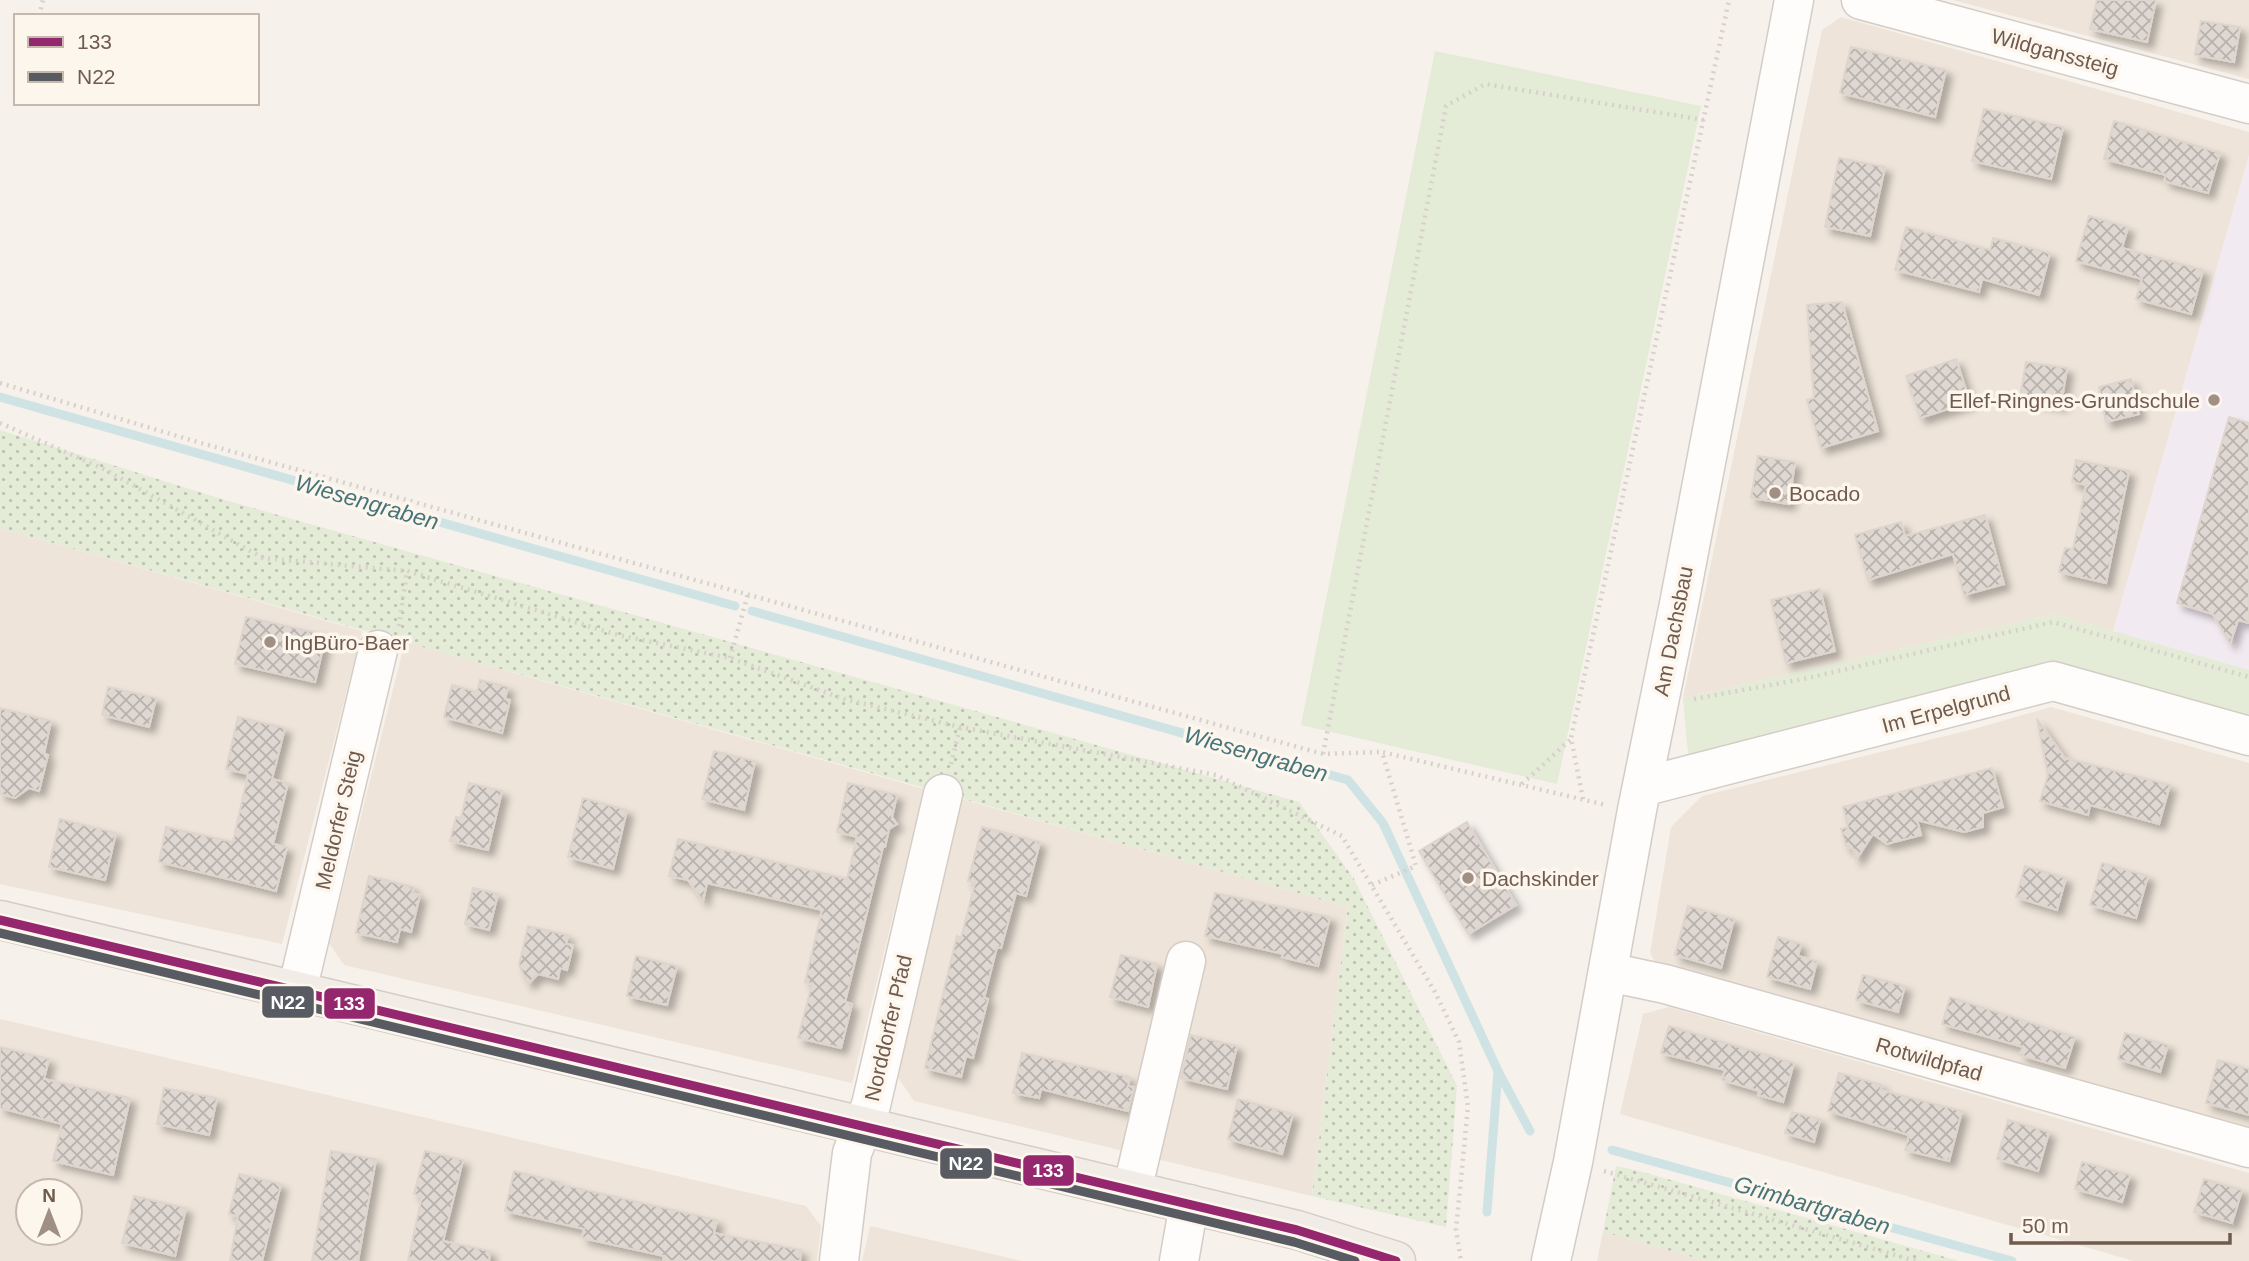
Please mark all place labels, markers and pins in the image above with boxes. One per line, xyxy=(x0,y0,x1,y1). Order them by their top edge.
place label: Ellef-Ringnes-Grundschule xyxy=(1949,389,2200,412)
marker: Ellef-Ringnes-Grundschule xyxy=(2206,392,2222,408)
place label: Bocado xyxy=(1789,482,1860,505)
marker: Bocado xyxy=(1767,485,1783,501)
place label: IngBüro-Baer xyxy=(284,631,409,654)
marker: IngBüro-Baer xyxy=(262,634,278,650)
place label: Dachskinder xyxy=(1482,867,1599,890)
marker: Dachskinder xyxy=(1460,870,1476,886)

